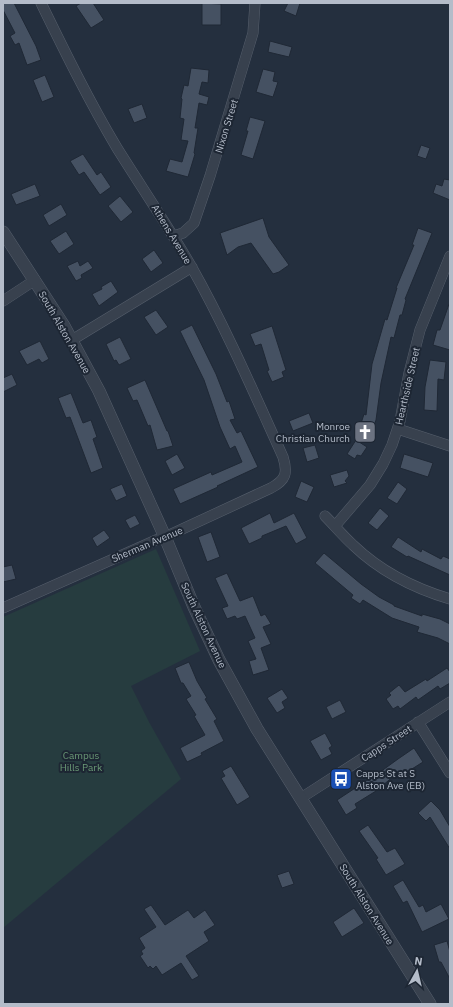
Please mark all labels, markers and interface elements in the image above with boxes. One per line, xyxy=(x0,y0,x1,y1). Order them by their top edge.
street label: Nixon Street xyxy=(212,97,241,155)
street label: Athens Avenue xyxy=(149,202,195,267)
street label: South Alston Avenue xyxy=(36,289,94,376)
street label: Hearthside Street xyxy=(392,346,423,426)
church icon: Monroe Christian Church xyxy=(352,419,378,445)
place label: Monroe Christian Church xyxy=(276,420,350,445)
street label: Sherman Avenue xyxy=(110,523,185,565)
street label: South Alston Avenue xyxy=(178,580,229,671)
street label: Capps Street xyxy=(358,722,414,765)
park label: Campus Hills Park xyxy=(60,749,103,774)
bus stop icon: Capps St at S Alston Ave (EB) xyxy=(328,766,354,792)
place label: Capps St at S Alston Ave (EB) xyxy=(356,767,425,792)
street label: South Alston Avenue xyxy=(336,861,397,948)
north arrow xyxy=(397,951,437,991)
text: N xyxy=(413,954,423,969)

